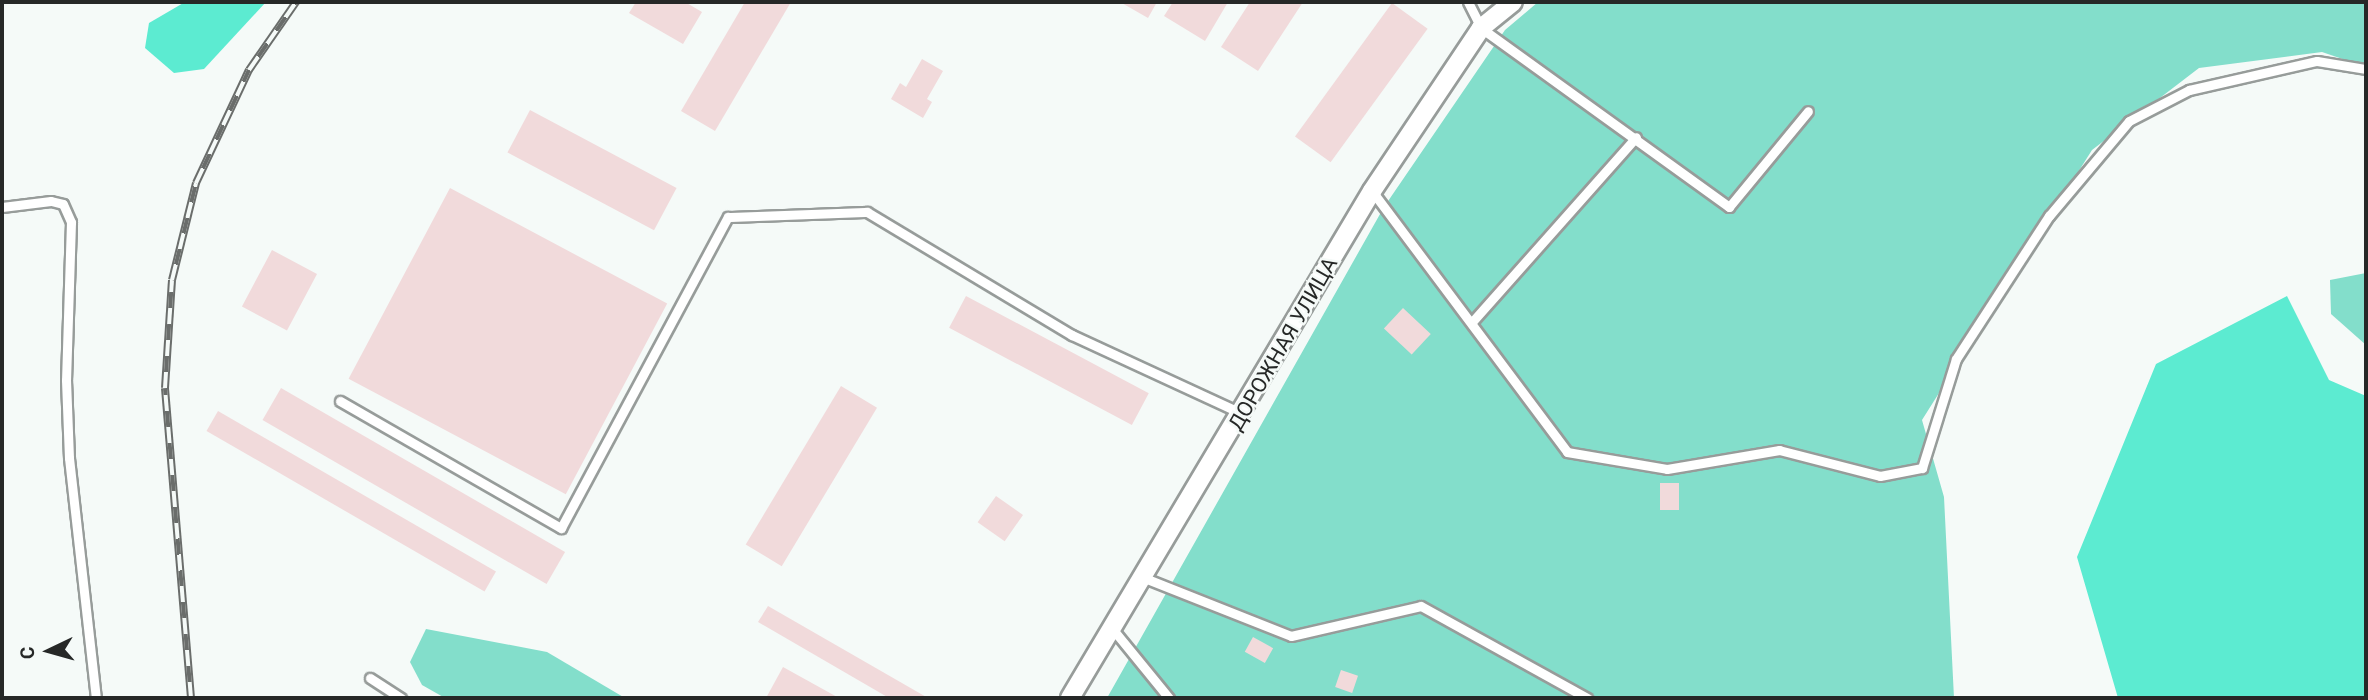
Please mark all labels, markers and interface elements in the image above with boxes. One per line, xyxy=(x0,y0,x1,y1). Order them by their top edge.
street label: ДОРОЖНАЯ УЛИЦА xyxy=(1223,253,1343,435)
north arrow xyxy=(14,616,84,686)
text: С xyxy=(16,646,40,660)

